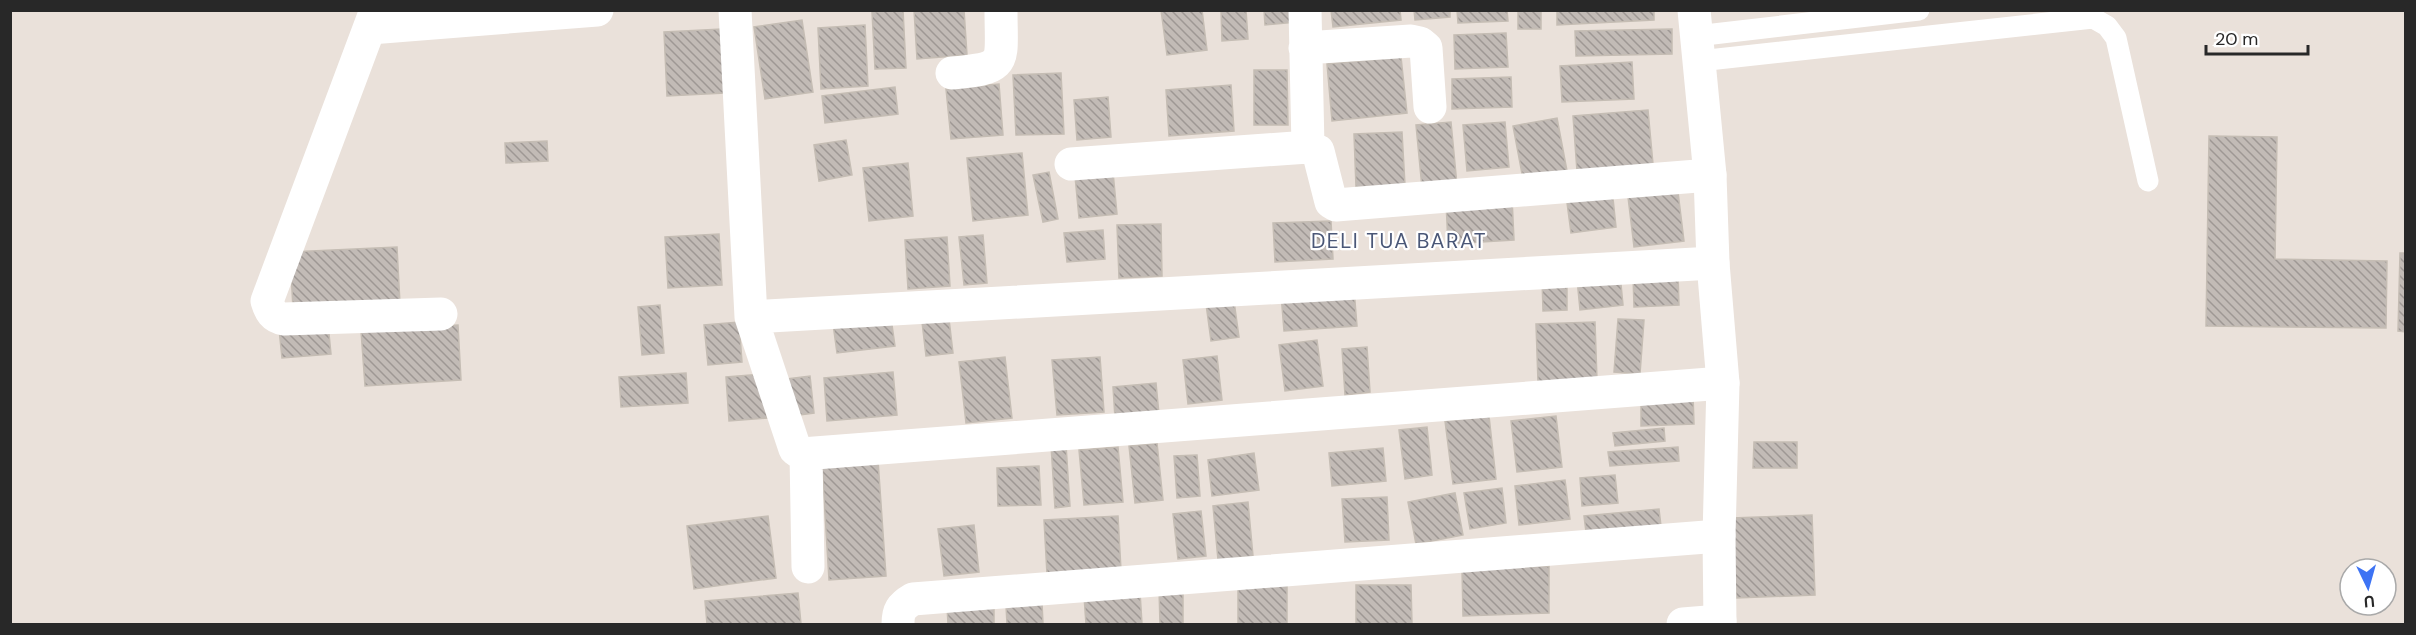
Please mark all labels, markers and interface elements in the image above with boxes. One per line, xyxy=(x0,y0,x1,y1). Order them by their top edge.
scale bar xyxy=(2206,18,2308,56)
text: 20 m xyxy=(2215,27,2258,51)
district label: DELI TUA BARAT xyxy=(1311,227,1487,255)
north arrow xyxy=(2338,557,2398,617)
text: U xyxy=(2363,591,2376,612)

